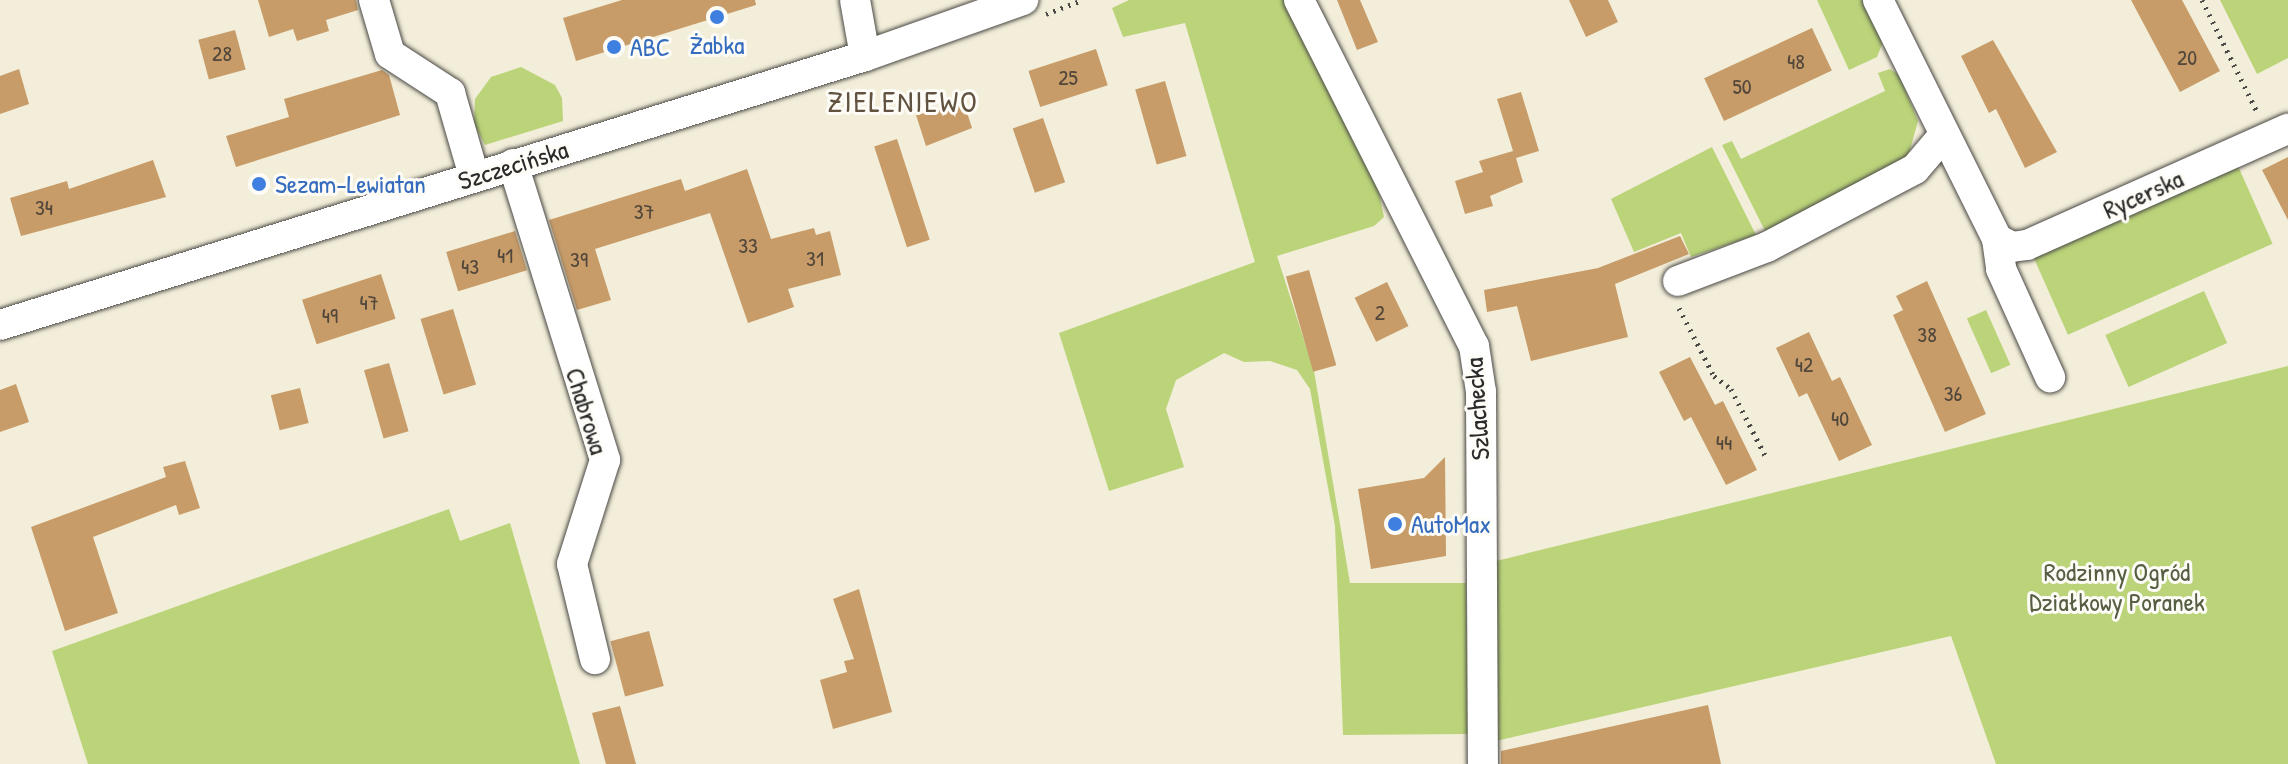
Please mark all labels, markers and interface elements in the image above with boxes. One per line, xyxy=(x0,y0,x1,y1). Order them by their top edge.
marker: Żabka xyxy=(708,8,726,26)
place label: Żabka xyxy=(689,29,745,61)
place label: ABC xyxy=(630,31,670,63)
marker: ABC xyxy=(605,38,623,56)
house number: 28 xyxy=(212,41,232,67)
house number: 20 xyxy=(2177,45,2197,71)
house number: 48 xyxy=(1787,49,1805,75)
house number: 25 xyxy=(1058,65,1078,91)
house number: 50 xyxy=(1732,74,1752,100)
district label: ZIELENIEWO xyxy=(827,83,979,119)
street label: Szczecińska xyxy=(454,134,572,196)
street label: Rycerska xyxy=(2098,163,2188,225)
place label: Sezam-Lewiatan xyxy=(275,168,426,200)
marker: Sezam-Lewiatan xyxy=(250,175,268,193)
house number: 34 xyxy=(35,195,53,221)
house number: 37 xyxy=(634,199,654,225)
house number: 33 xyxy=(738,233,758,259)
house number: 41 xyxy=(497,243,513,269)
house number: 31 xyxy=(806,246,824,272)
house number: 39 xyxy=(570,247,588,273)
house number: 43 xyxy=(461,254,479,280)
house number: 47 xyxy=(359,290,379,316)
house number: 2 xyxy=(1375,300,1385,326)
house number: 49 xyxy=(322,303,338,329)
house number: 38 xyxy=(1917,322,1937,348)
house number: 42 xyxy=(1795,352,1813,378)
street label: Szlachecka xyxy=(1458,357,1496,461)
street label: Chabrowa xyxy=(559,364,615,458)
house number: 36 xyxy=(1944,381,1962,407)
house number: 40 xyxy=(1831,406,1849,432)
house number: 44 xyxy=(1716,430,1732,456)
place label: AutoMax xyxy=(1411,508,1491,540)
marker: AutoMax xyxy=(1386,515,1404,533)
park label: Rodzinny Ogród Działkowy Poranek xyxy=(2029,556,2205,618)

